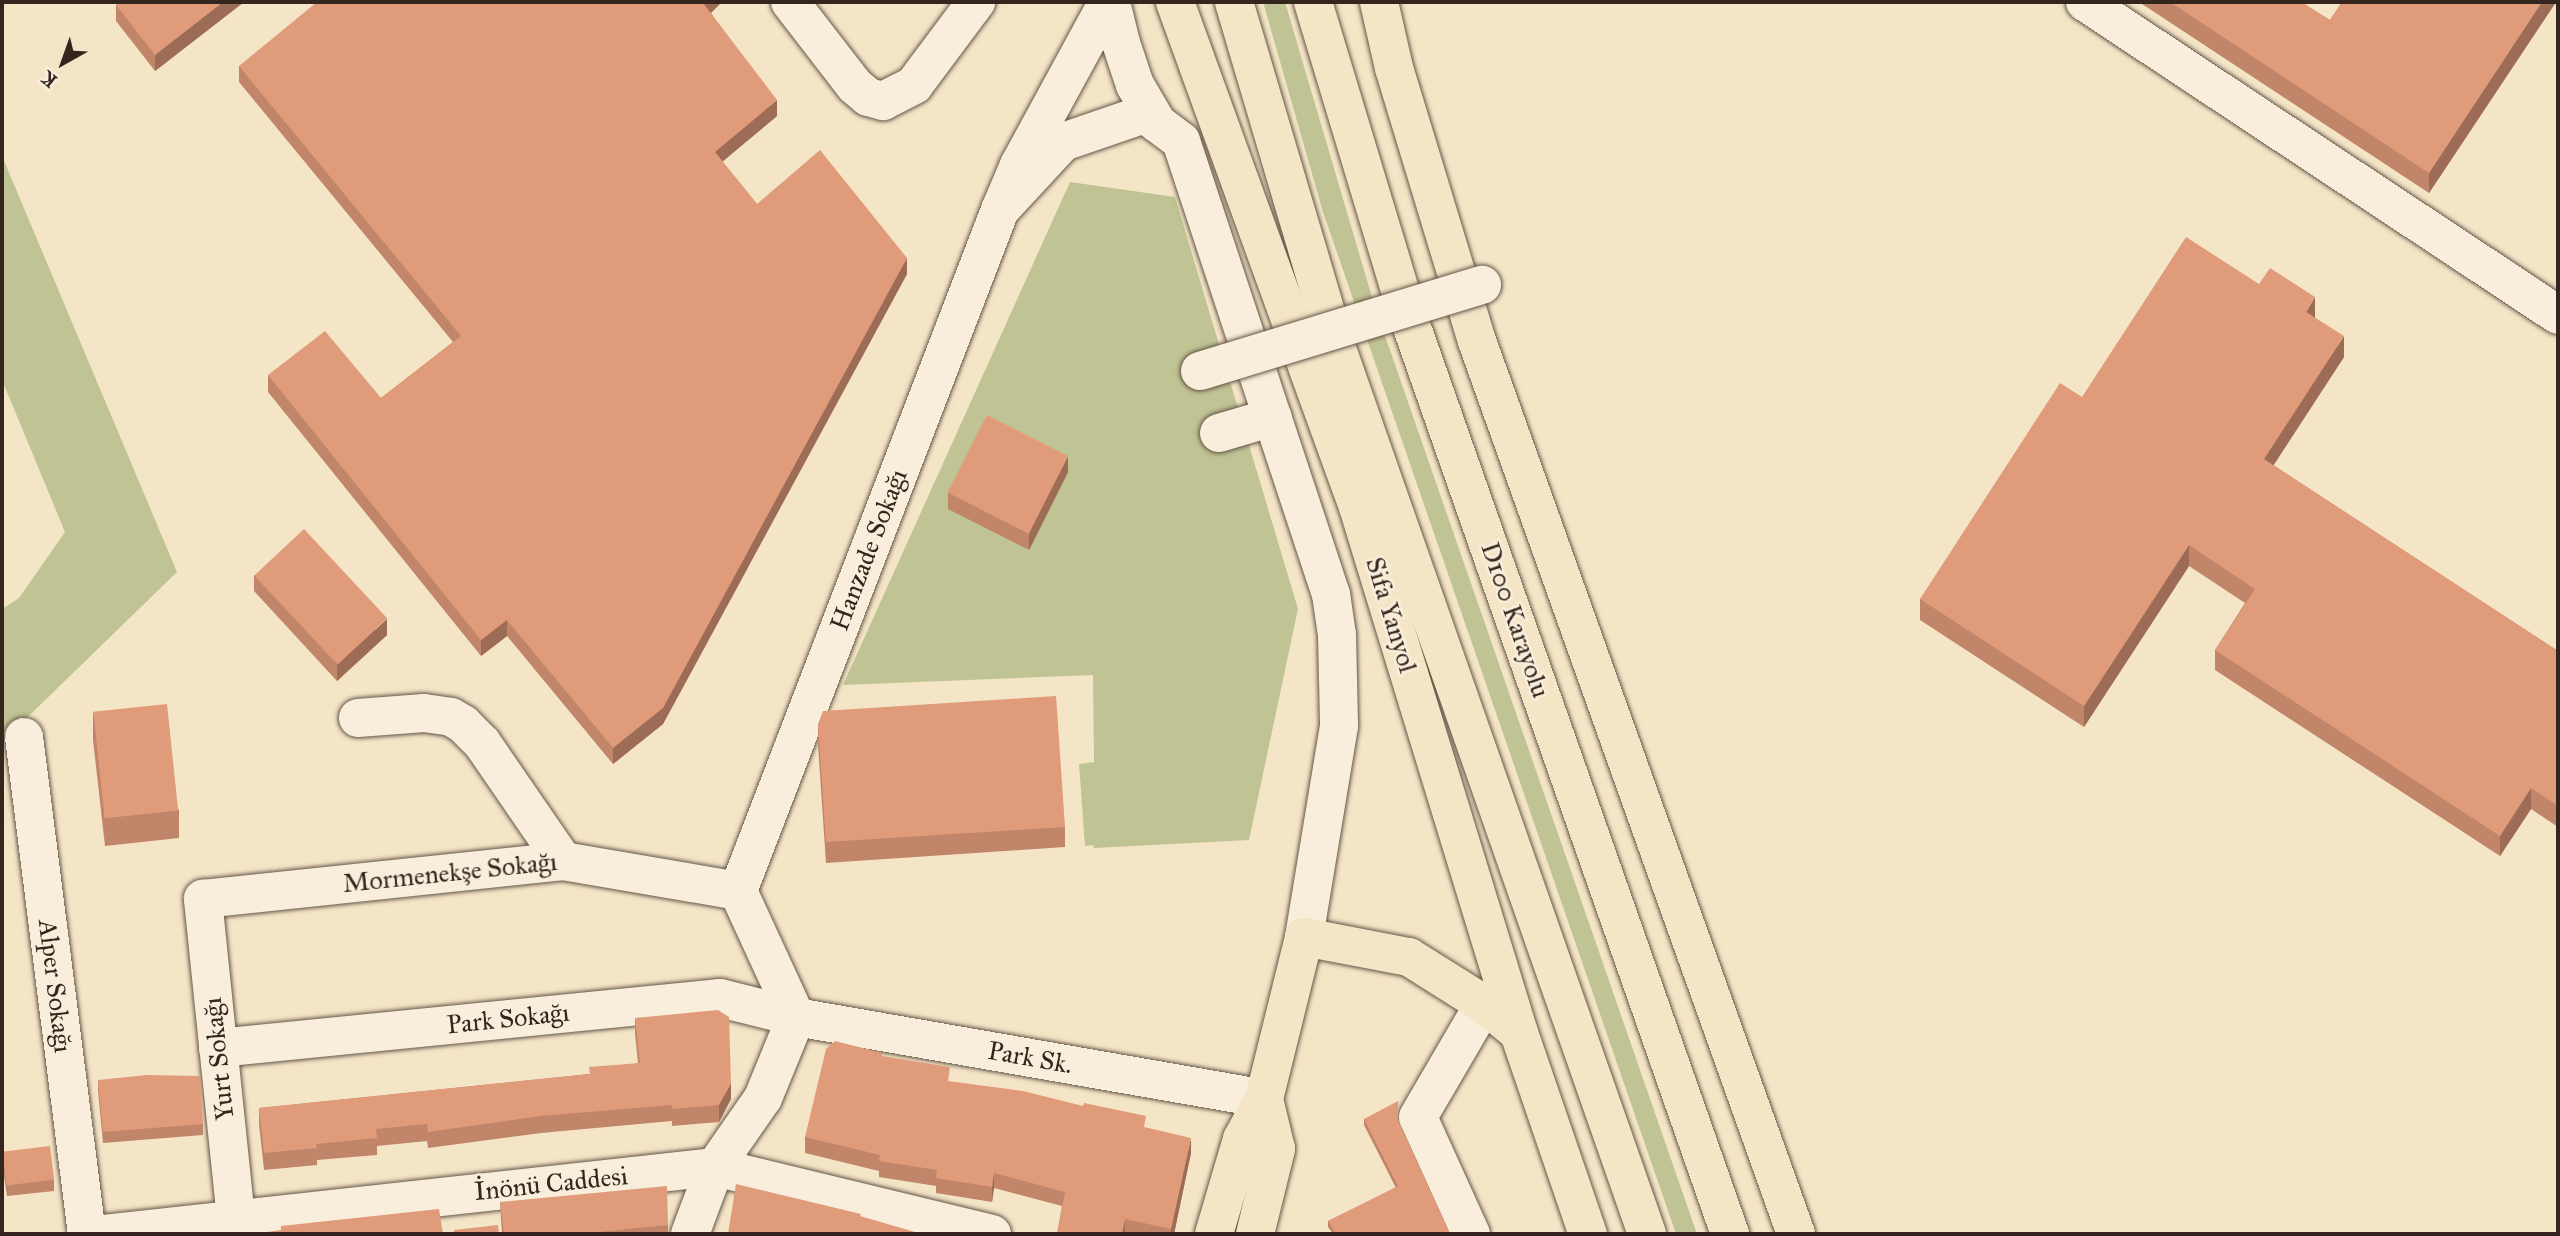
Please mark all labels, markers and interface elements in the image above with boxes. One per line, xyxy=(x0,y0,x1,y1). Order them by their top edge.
north arrow xyxy=(28,28,98,98)
text: K xyxy=(37,66,62,93)
street label: Hanzade Sokağı xyxy=(824,465,914,635)
street label: D100 Karayolu xyxy=(1474,538,1556,702)
street label: Sifa Yanyol xyxy=(1359,553,1423,677)
street label: Mormenekşe Sokağı xyxy=(341,846,559,900)
street label: Alper Sokağı xyxy=(31,918,79,1054)
street label: Yurt Sokağı xyxy=(197,996,241,1122)
street label: Park Sokağı xyxy=(445,997,571,1041)
street label: Park Sk. xyxy=(985,1035,1075,1081)
street label: İnönü Caddesi xyxy=(473,1160,629,1208)

